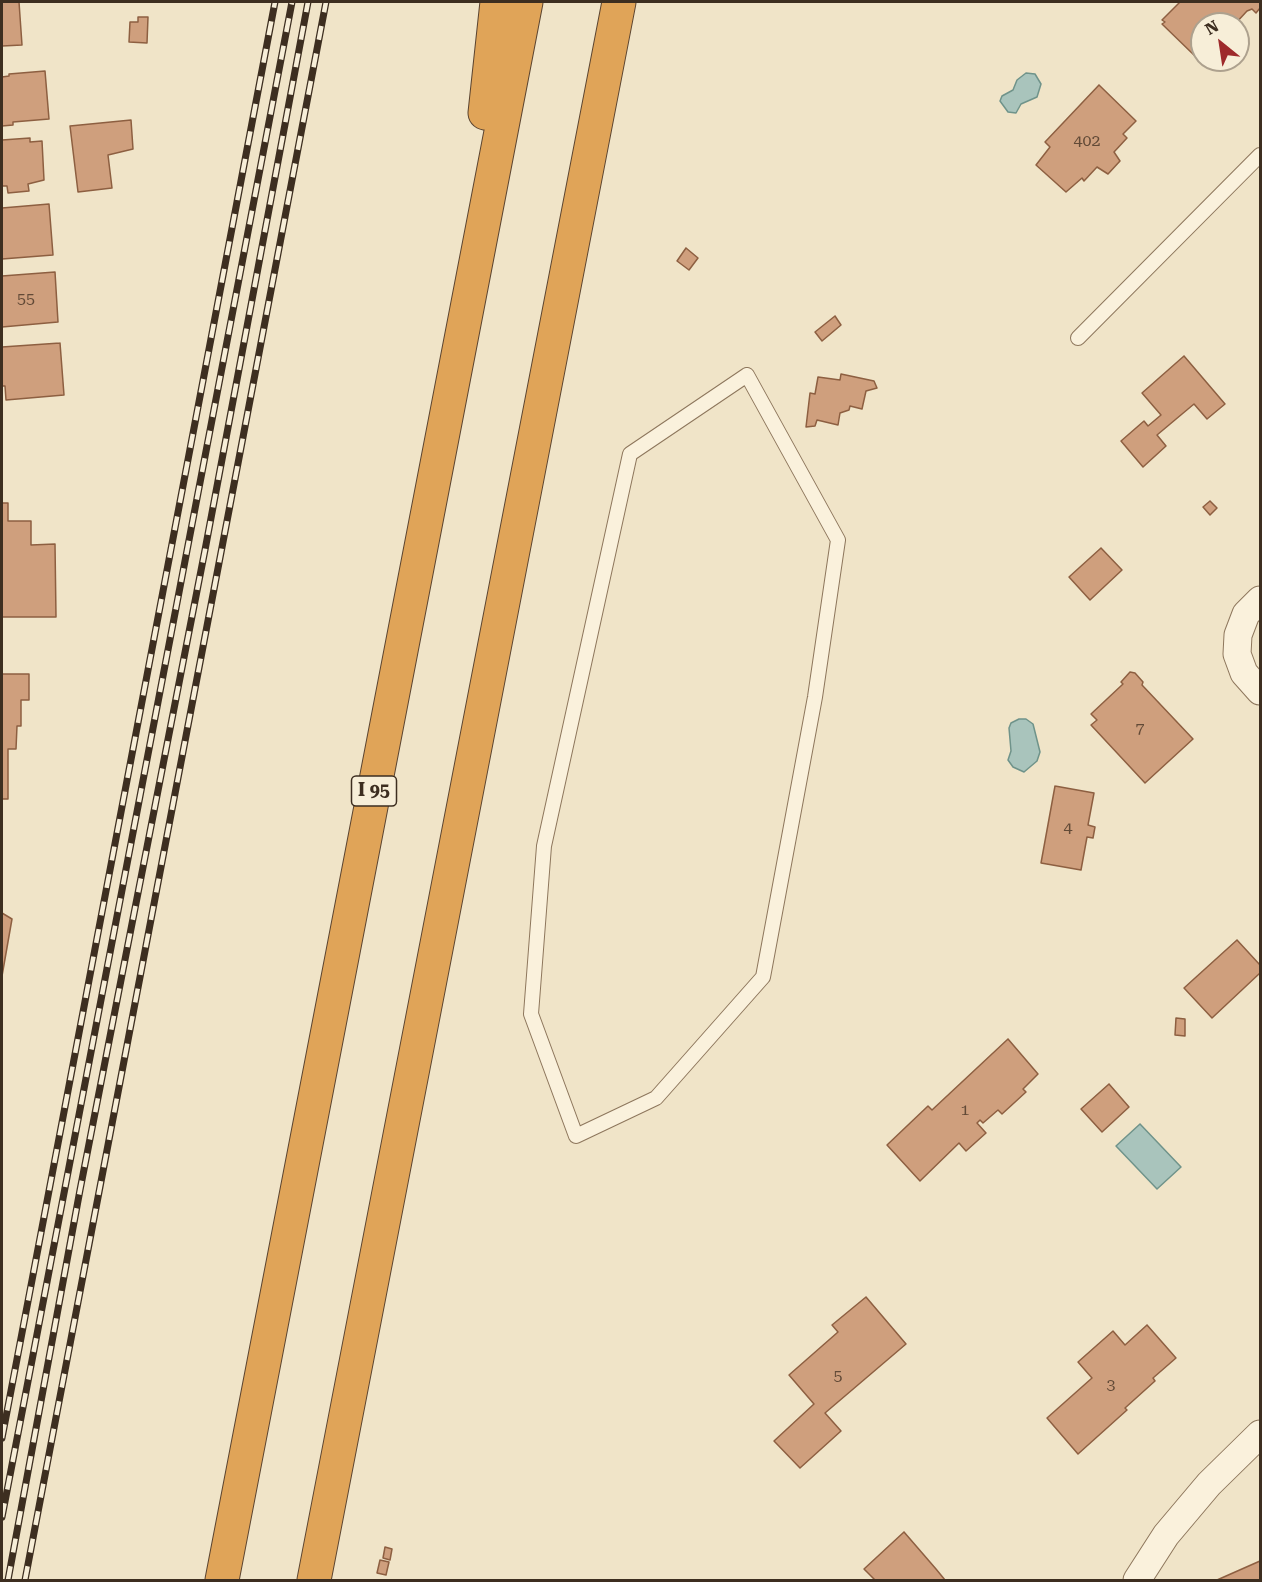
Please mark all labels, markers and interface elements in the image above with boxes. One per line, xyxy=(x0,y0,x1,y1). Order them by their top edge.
north arrow xyxy=(1190,12,1250,72)
text: N xyxy=(1202,16,1222,39)
house number: 402 xyxy=(1074,131,1100,151)
house number: 55 xyxy=(17,289,35,309)
house number: 7 xyxy=(1136,718,1144,738)
road number: I 95 xyxy=(352,776,397,806)
house number: 4 xyxy=(1064,818,1072,838)
house number: 1 xyxy=(961,1100,969,1120)
house number: 5 xyxy=(834,1366,842,1386)
house number: 3 xyxy=(1107,1375,1115,1395)

